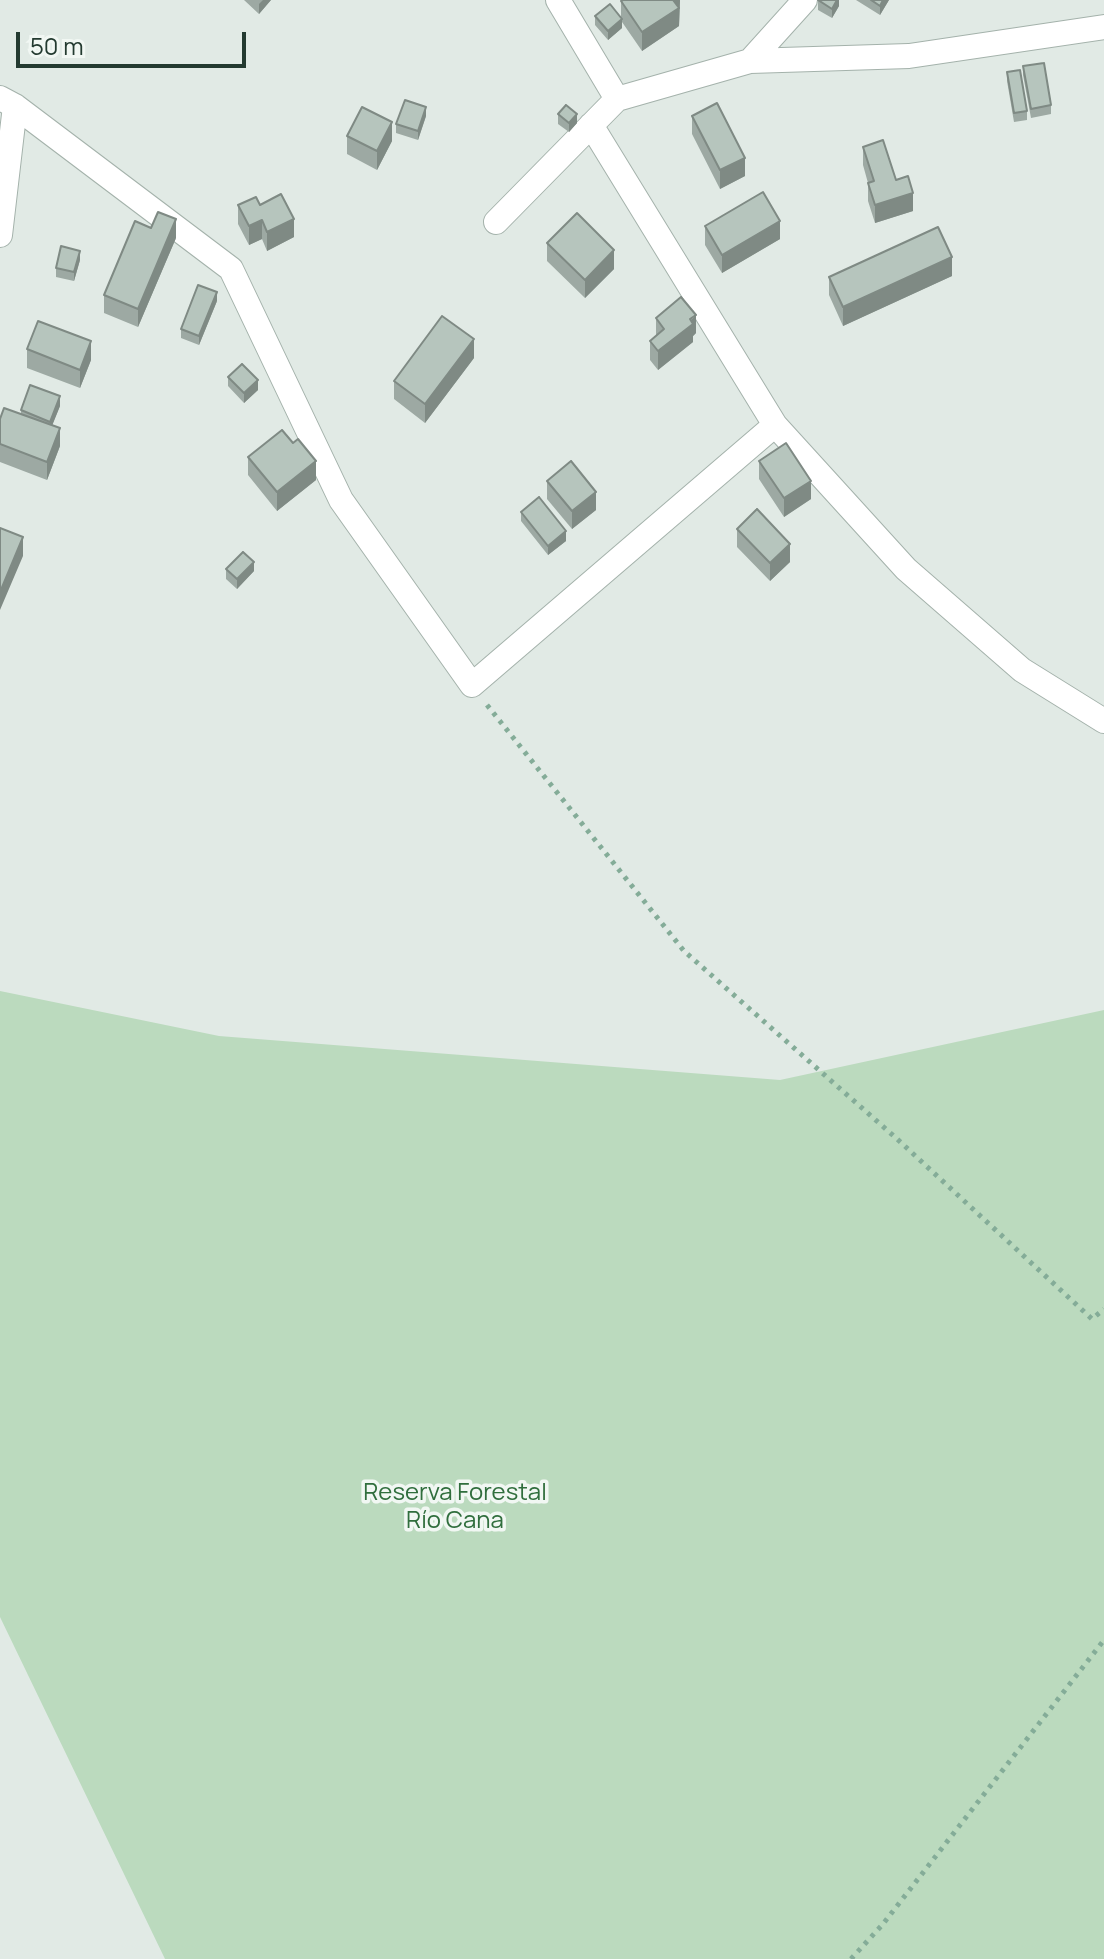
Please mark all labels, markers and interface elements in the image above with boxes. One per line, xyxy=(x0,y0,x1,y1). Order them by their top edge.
scale bar xyxy=(20,16,250,66)
text: 50 m xyxy=(30,29,84,62)
park label: Reserva Forestal Río Cana xyxy=(363,1479,547,1535)

